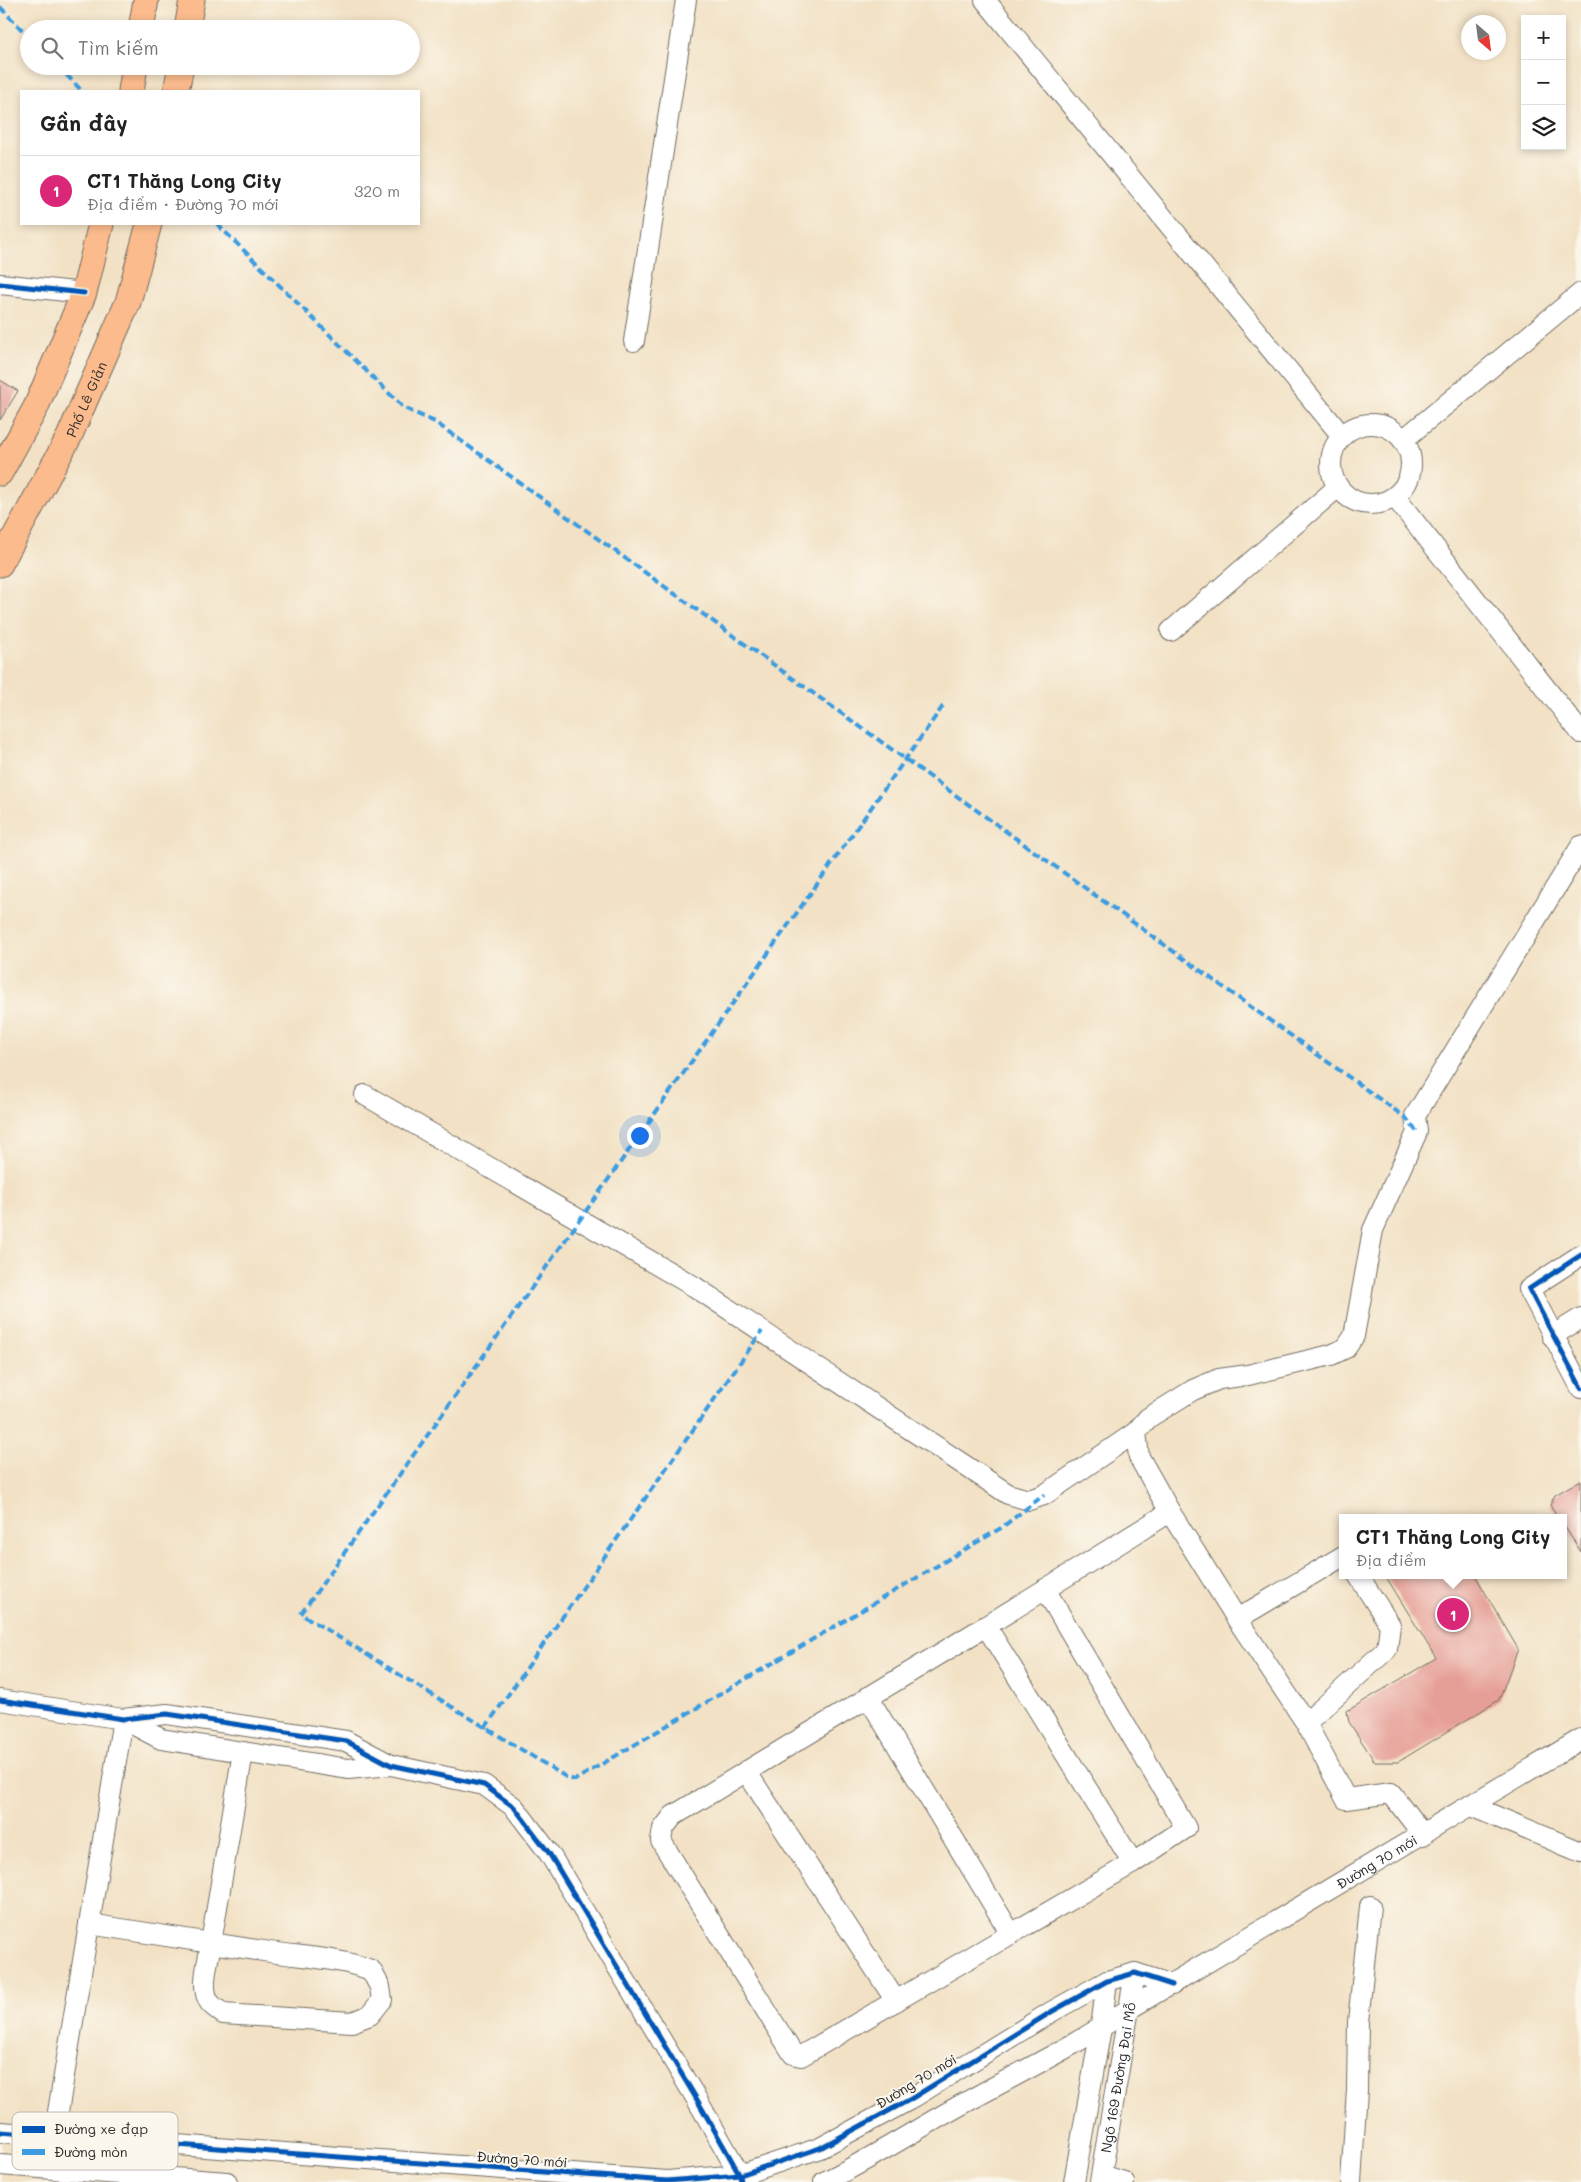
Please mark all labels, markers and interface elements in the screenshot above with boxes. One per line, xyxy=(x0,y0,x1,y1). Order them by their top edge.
north arrow xyxy=(1461,15,1506,60)
map controls xyxy=(1521,15,1566,150)
button: + xyxy=(1521,15,1566,60)
search box xyxy=(20,20,420,75)
icon: search xyxy=(38,34,66,62)
text: Tìm kiếm xyxy=(78,35,159,60)
button: − xyxy=(1521,60,1566,105)
button: layers xyxy=(1521,105,1566,150)
text: Gần đây xyxy=(40,109,128,136)
text: CT1 Thăng Long City xyxy=(87,168,281,193)
text: 1 xyxy=(52,180,60,201)
text: 320 m xyxy=(354,180,400,201)
text: Địa điểm · Đường 70 mới xyxy=(87,193,279,214)
street label: Phố Lê Giản xyxy=(61,358,111,440)
your location xyxy=(627,1123,653,1149)
popup xyxy=(1339,1514,1567,1579)
text: CT1 Thăng Long City xyxy=(1356,1524,1550,1549)
text: Địa điểm xyxy=(1356,1549,1426,1570)
pin: 1 xyxy=(1437,1595,1469,1633)
street label: Đường 70 mới xyxy=(1332,1830,1420,1893)
street label: Ngõ 169 Đường Đại Mỗ xyxy=(1096,2001,1139,2154)
street label: Đường 70 mới xyxy=(872,2049,960,2113)
legend xyxy=(12,2112,178,2170)
text: Đường xe đạp xyxy=(54,2119,148,2138)
text: Đường mòn xyxy=(54,2142,128,2161)
street label: Đường 70 mới xyxy=(476,2146,568,2172)

